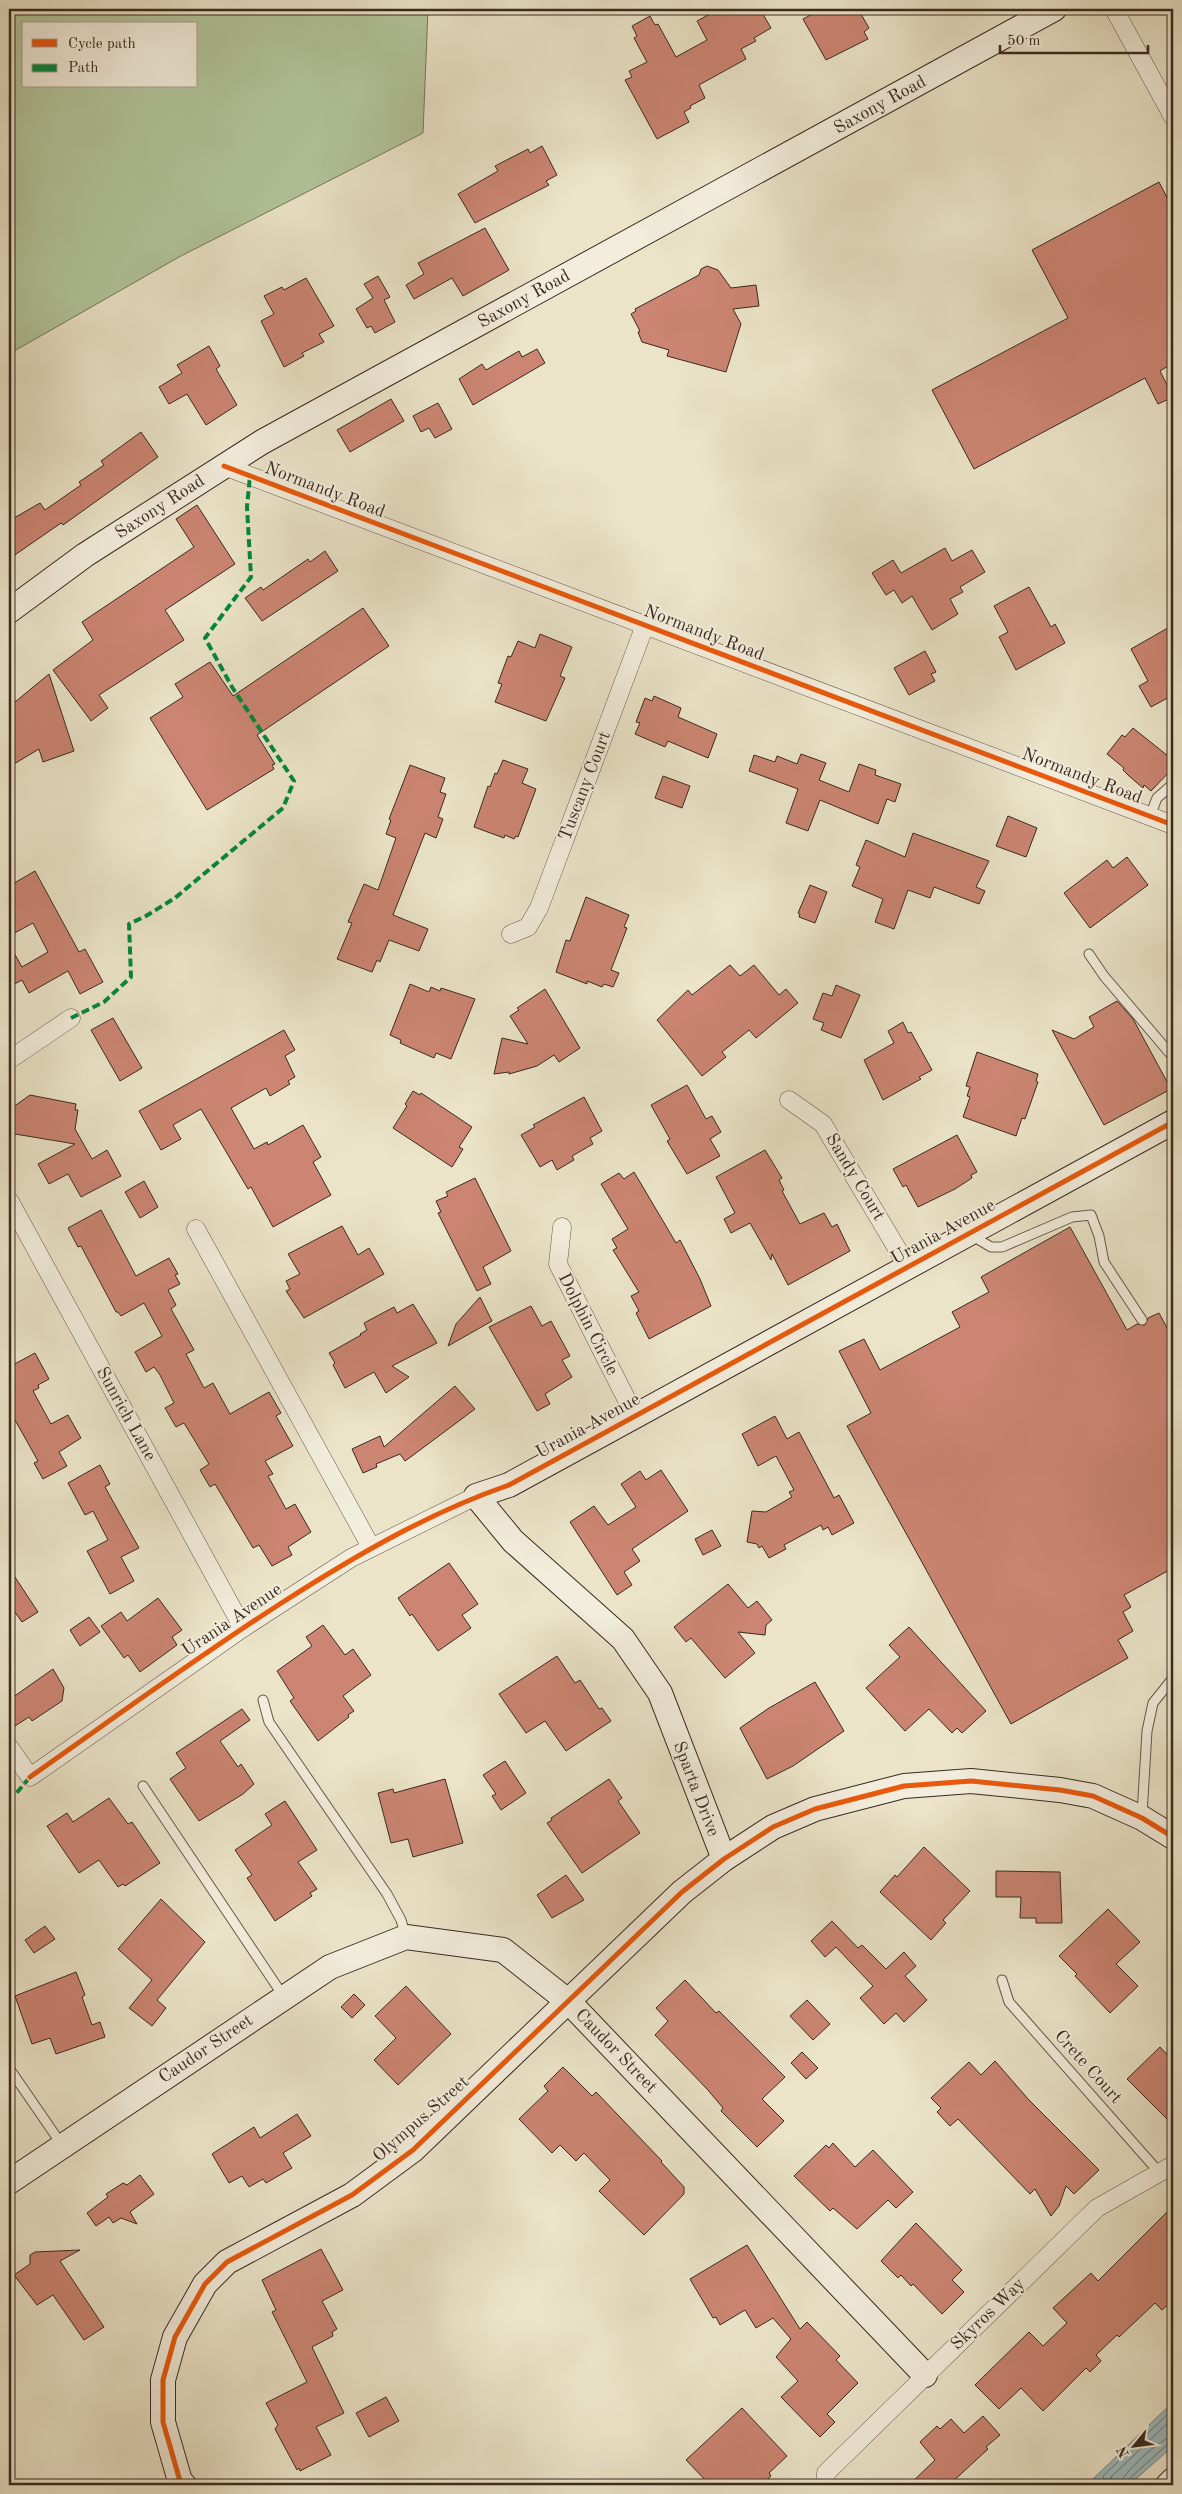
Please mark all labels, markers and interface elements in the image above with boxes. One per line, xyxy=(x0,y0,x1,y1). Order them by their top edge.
legend xyxy=(22,22,198,88)
scale bar xyxy=(1000,22,1147,54)
text: 50 m xyxy=(1007,34,1041,49)
text: Cycle path xyxy=(68,37,136,52)
text: Path xyxy=(68,61,98,76)
street label: Saxony Road xyxy=(831,72,929,138)
street label: Saxony Road xyxy=(475,266,573,332)
street label: Normandy Road xyxy=(262,459,388,521)
street label: Saxony Road xyxy=(112,472,208,542)
street label: Normandy Road xyxy=(641,602,767,664)
street label: Tuscany Court xyxy=(556,729,614,843)
street label: Normandy Road xyxy=(1019,745,1145,807)
street label: Sandy Court xyxy=(822,1130,888,1224)
street label: Urania Avenue xyxy=(888,1196,998,1268)
street label: Dolphin Circle xyxy=(555,1270,621,1378)
street label: Sunrich Lane xyxy=(93,1364,159,1464)
street label: Urania Avenue xyxy=(533,1390,643,1462)
street label: Urania Avenue xyxy=(179,1580,285,1660)
street label: Sparta Drive xyxy=(670,1739,722,1839)
street label: Caudor Street xyxy=(572,2006,660,2096)
street label: Caudor Street xyxy=(156,2011,256,2087)
street label: Crete Court xyxy=(1051,2027,1125,2107)
street label: Olympus Street xyxy=(370,2073,472,2165)
street label: Skyros Way xyxy=(948,2274,1029,2354)
north arrow xyxy=(1110,2422,1160,2472)
text: N xyxy=(1115,2443,1132,2460)

